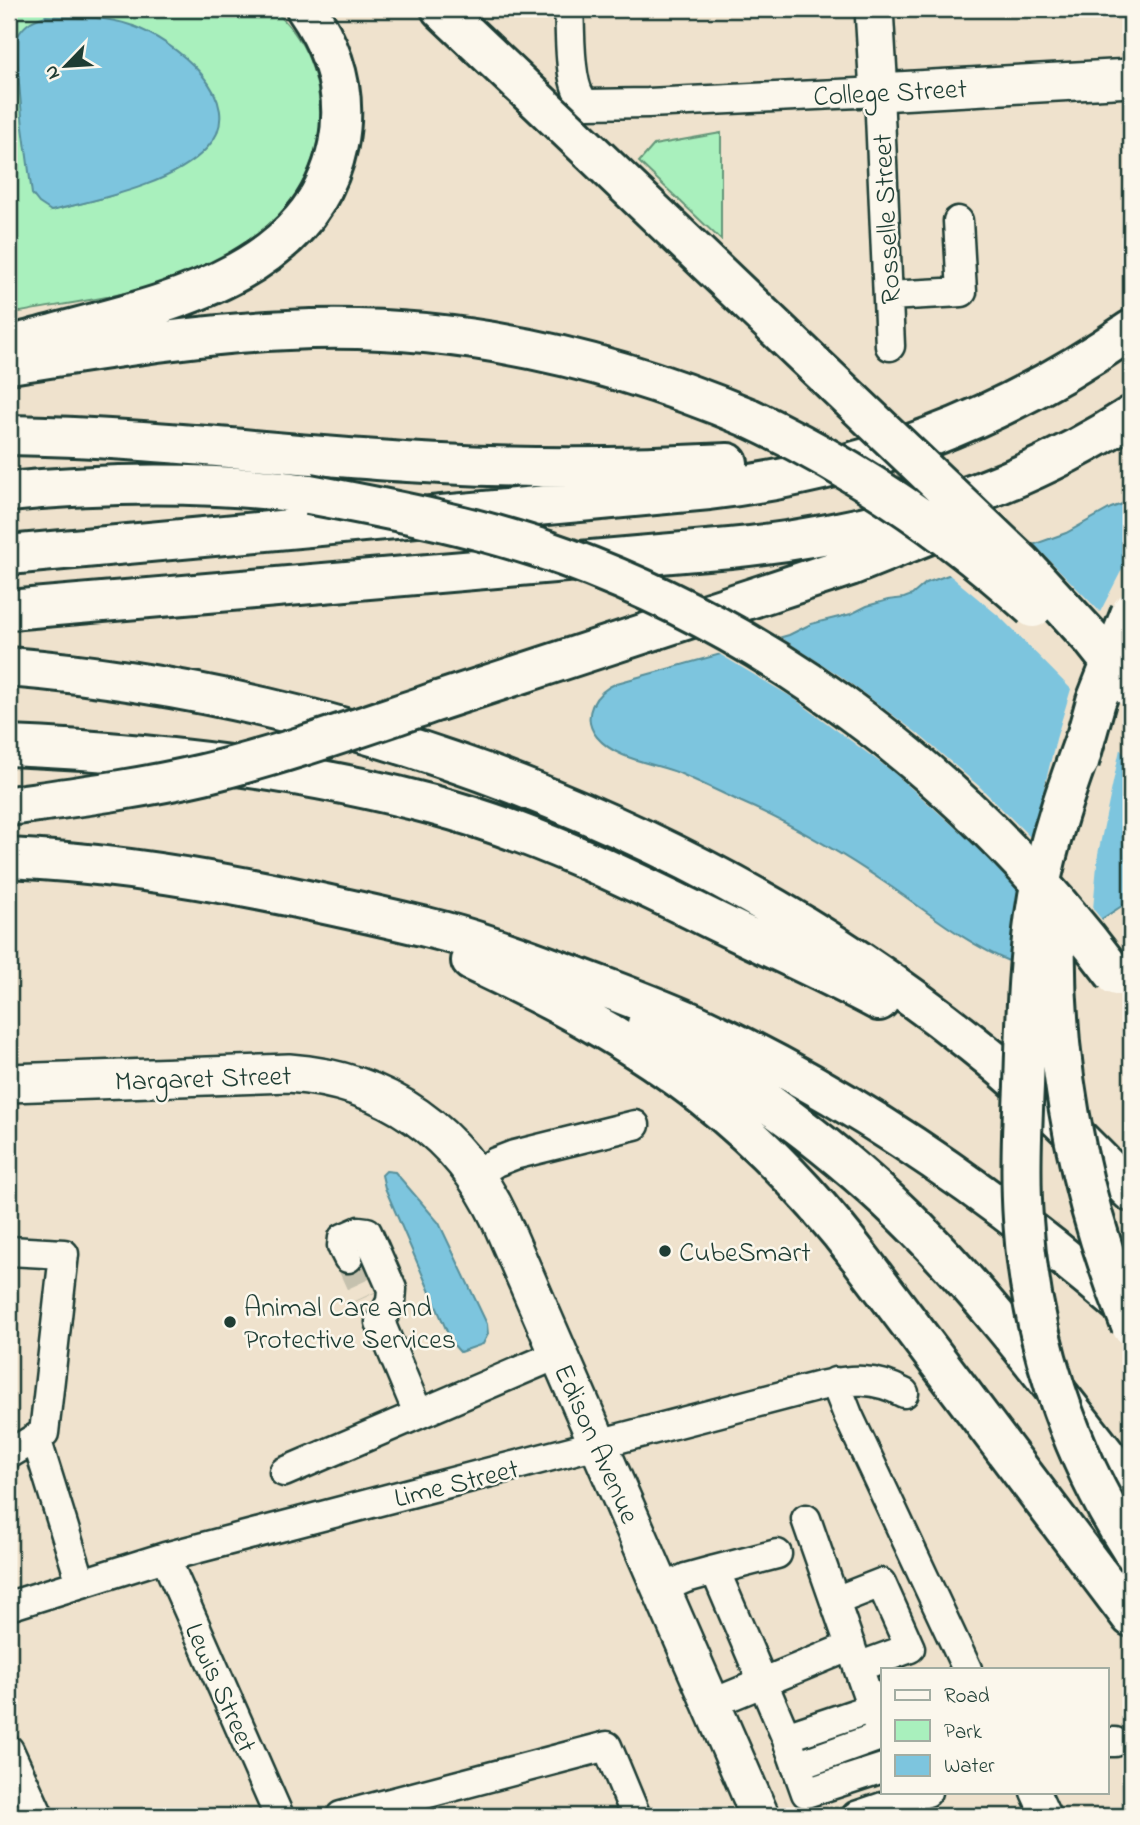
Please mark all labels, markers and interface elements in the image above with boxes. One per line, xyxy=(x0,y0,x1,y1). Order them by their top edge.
north arrow xyxy=(32,32,102,102)
text: N xyxy=(38,60,68,84)
street label: College Street xyxy=(812,70,968,119)
street label: Rosselle Street xyxy=(864,133,913,305)
street label: Margaret Street xyxy=(114,1057,292,1104)
place label: CubeSmart xyxy=(679,1234,811,1275)
marker: CubeSmart xyxy=(657,1243,673,1259)
place label: Animal Care and Protective Services xyxy=(244,1289,456,1362)
marker: Animal Care and Protective Services xyxy=(222,1314,238,1330)
street label: Edison Avenue xyxy=(541,1358,649,1531)
street label: Lime Street xyxy=(390,1450,524,1521)
street label: Lewis Street xyxy=(172,1617,266,1760)
legend xyxy=(881,1668,1108,1794)
text: Road xyxy=(944,1682,990,1712)
text: Park xyxy=(944,1718,983,1748)
text: Water xyxy=(944,1752,995,1782)

